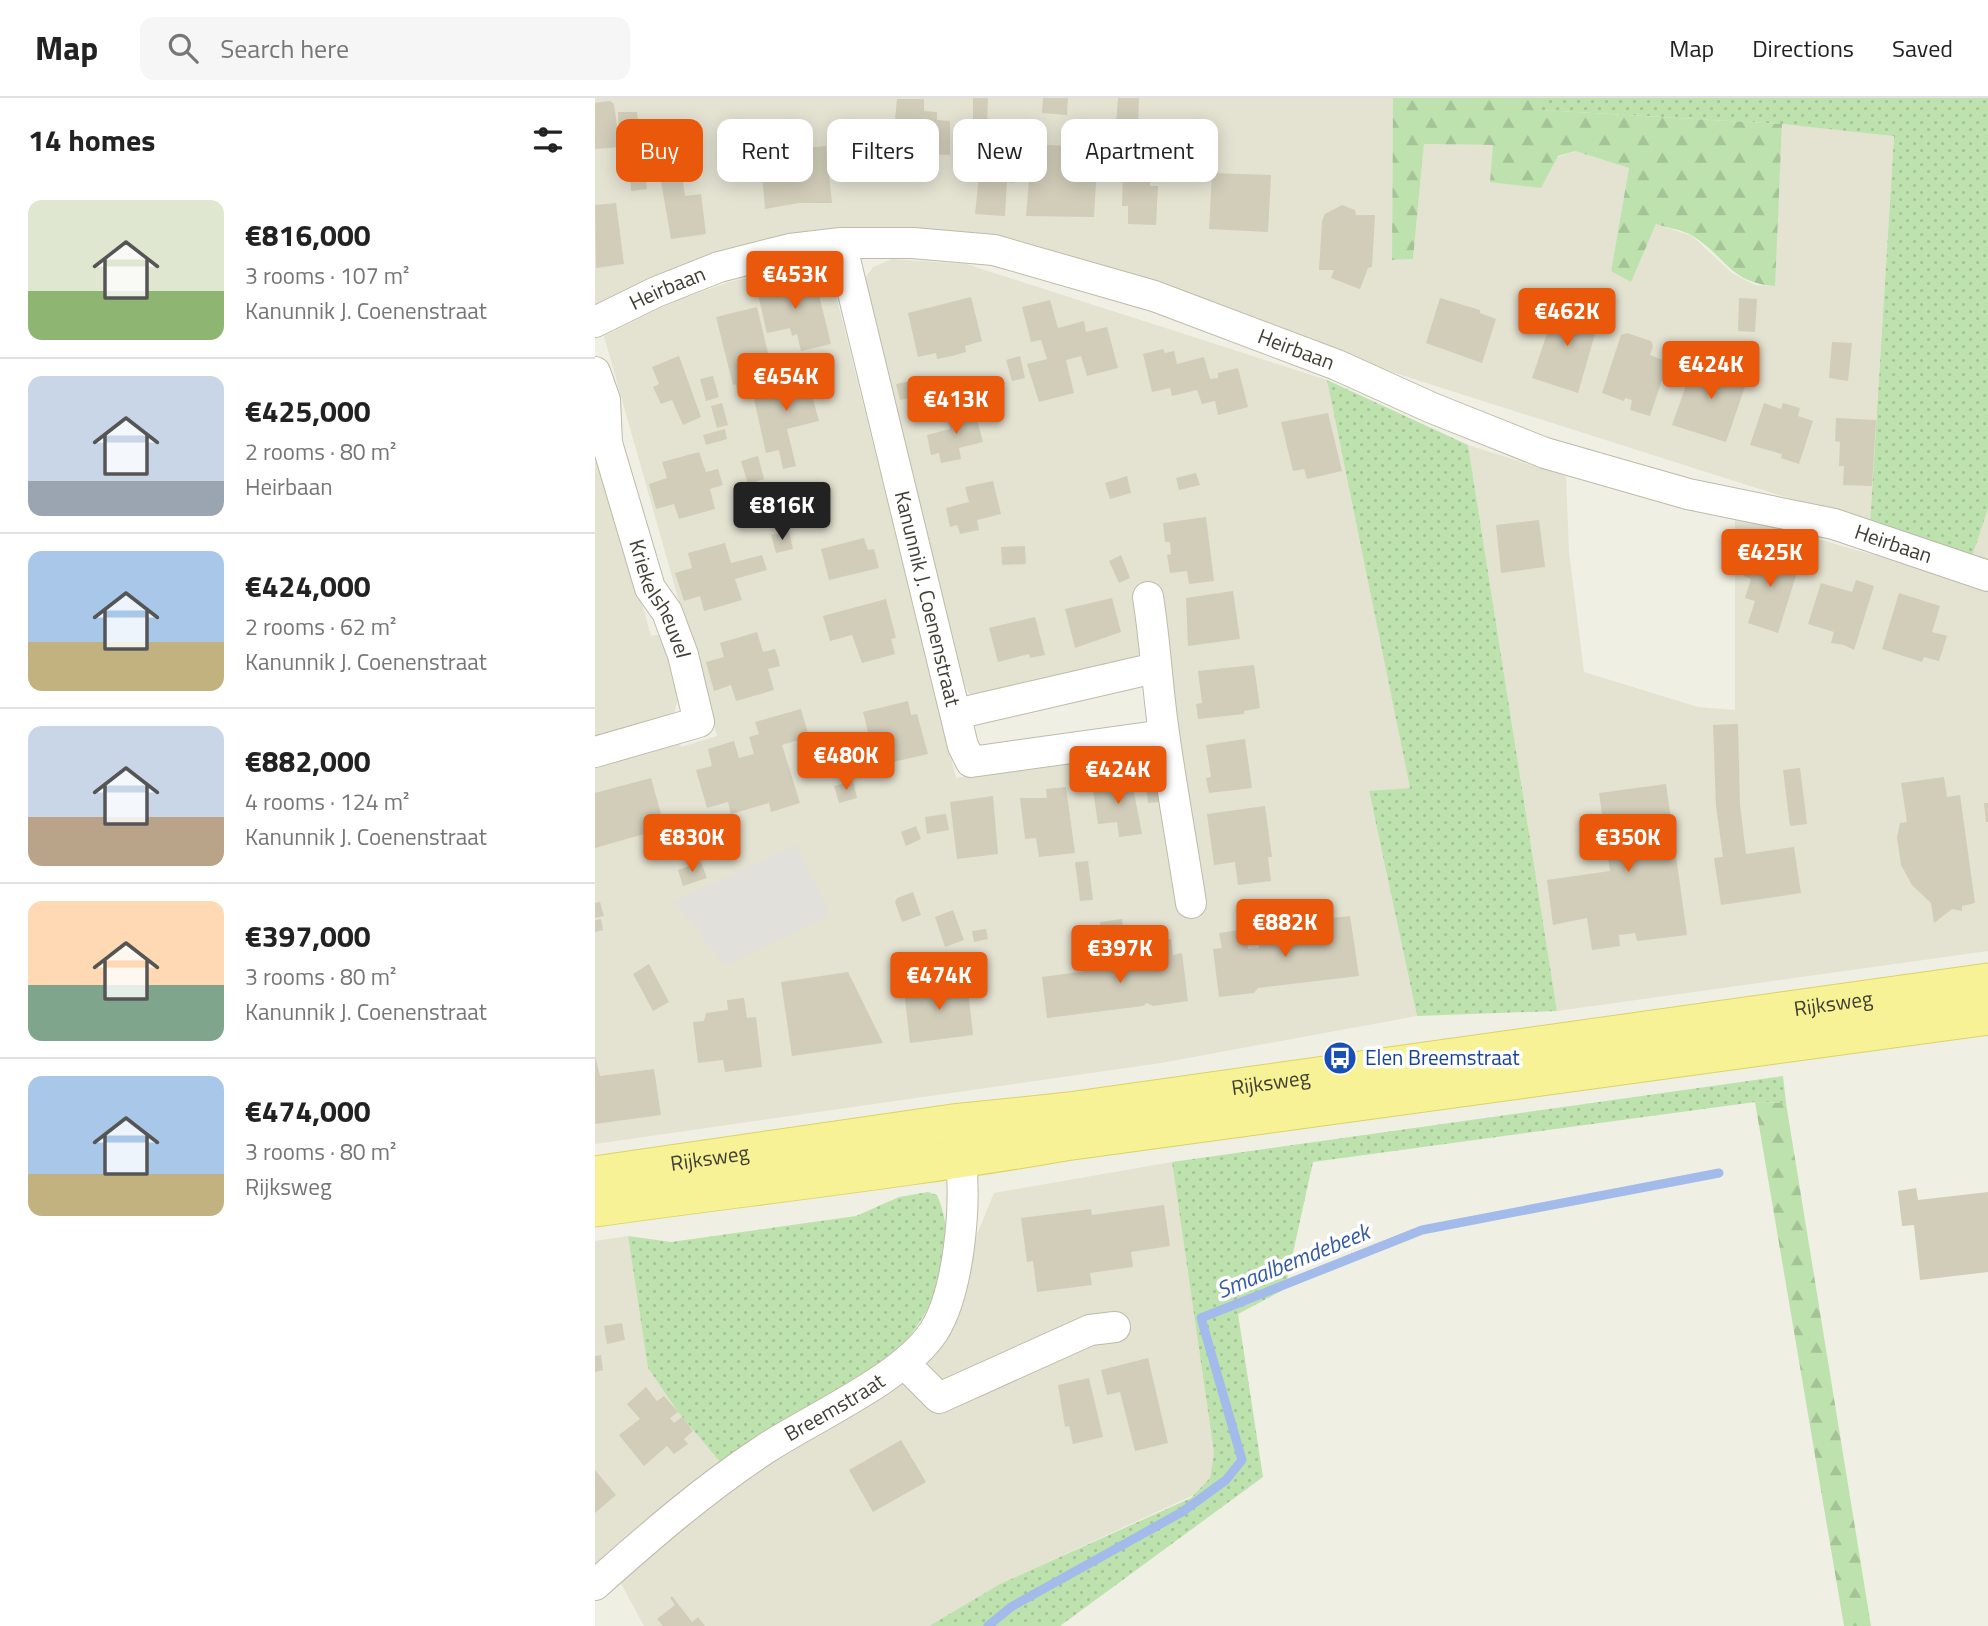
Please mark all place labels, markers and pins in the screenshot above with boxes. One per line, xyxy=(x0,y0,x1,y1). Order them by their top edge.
pin: €453K xyxy=(746,252,844,311)
pin: €462K xyxy=(1518,288,1616,348)
pin: €424K xyxy=(1662,342,1760,401)
pin: €454K xyxy=(737,354,835,413)
pin: €413K xyxy=(907,376,1005,436)
pin: €816K xyxy=(733,482,831,542)
pin: €425K xyxy=(1721,530,1819,589)
pin: €480K xyxy=(797,732,895,792)
pin: €424K xyxy=(1069,746,1167,806)
pin: €830K xyxy=(643,814,741,874)
pin: €350K xyxy=(1579,814,1677,874)
pin: €882K xyxy=(1236,900,1334,959)
pin: €397K xyxy=(1071,926,1169,985)
pin: €474K xyxy=(890,953,988,1012)
bus stop icon: Elen Breemstraat xyxy=(1321,1039,1359,1077)
place label: Elen Breemstraat xyxy=(1365,1041,1520,1073)

